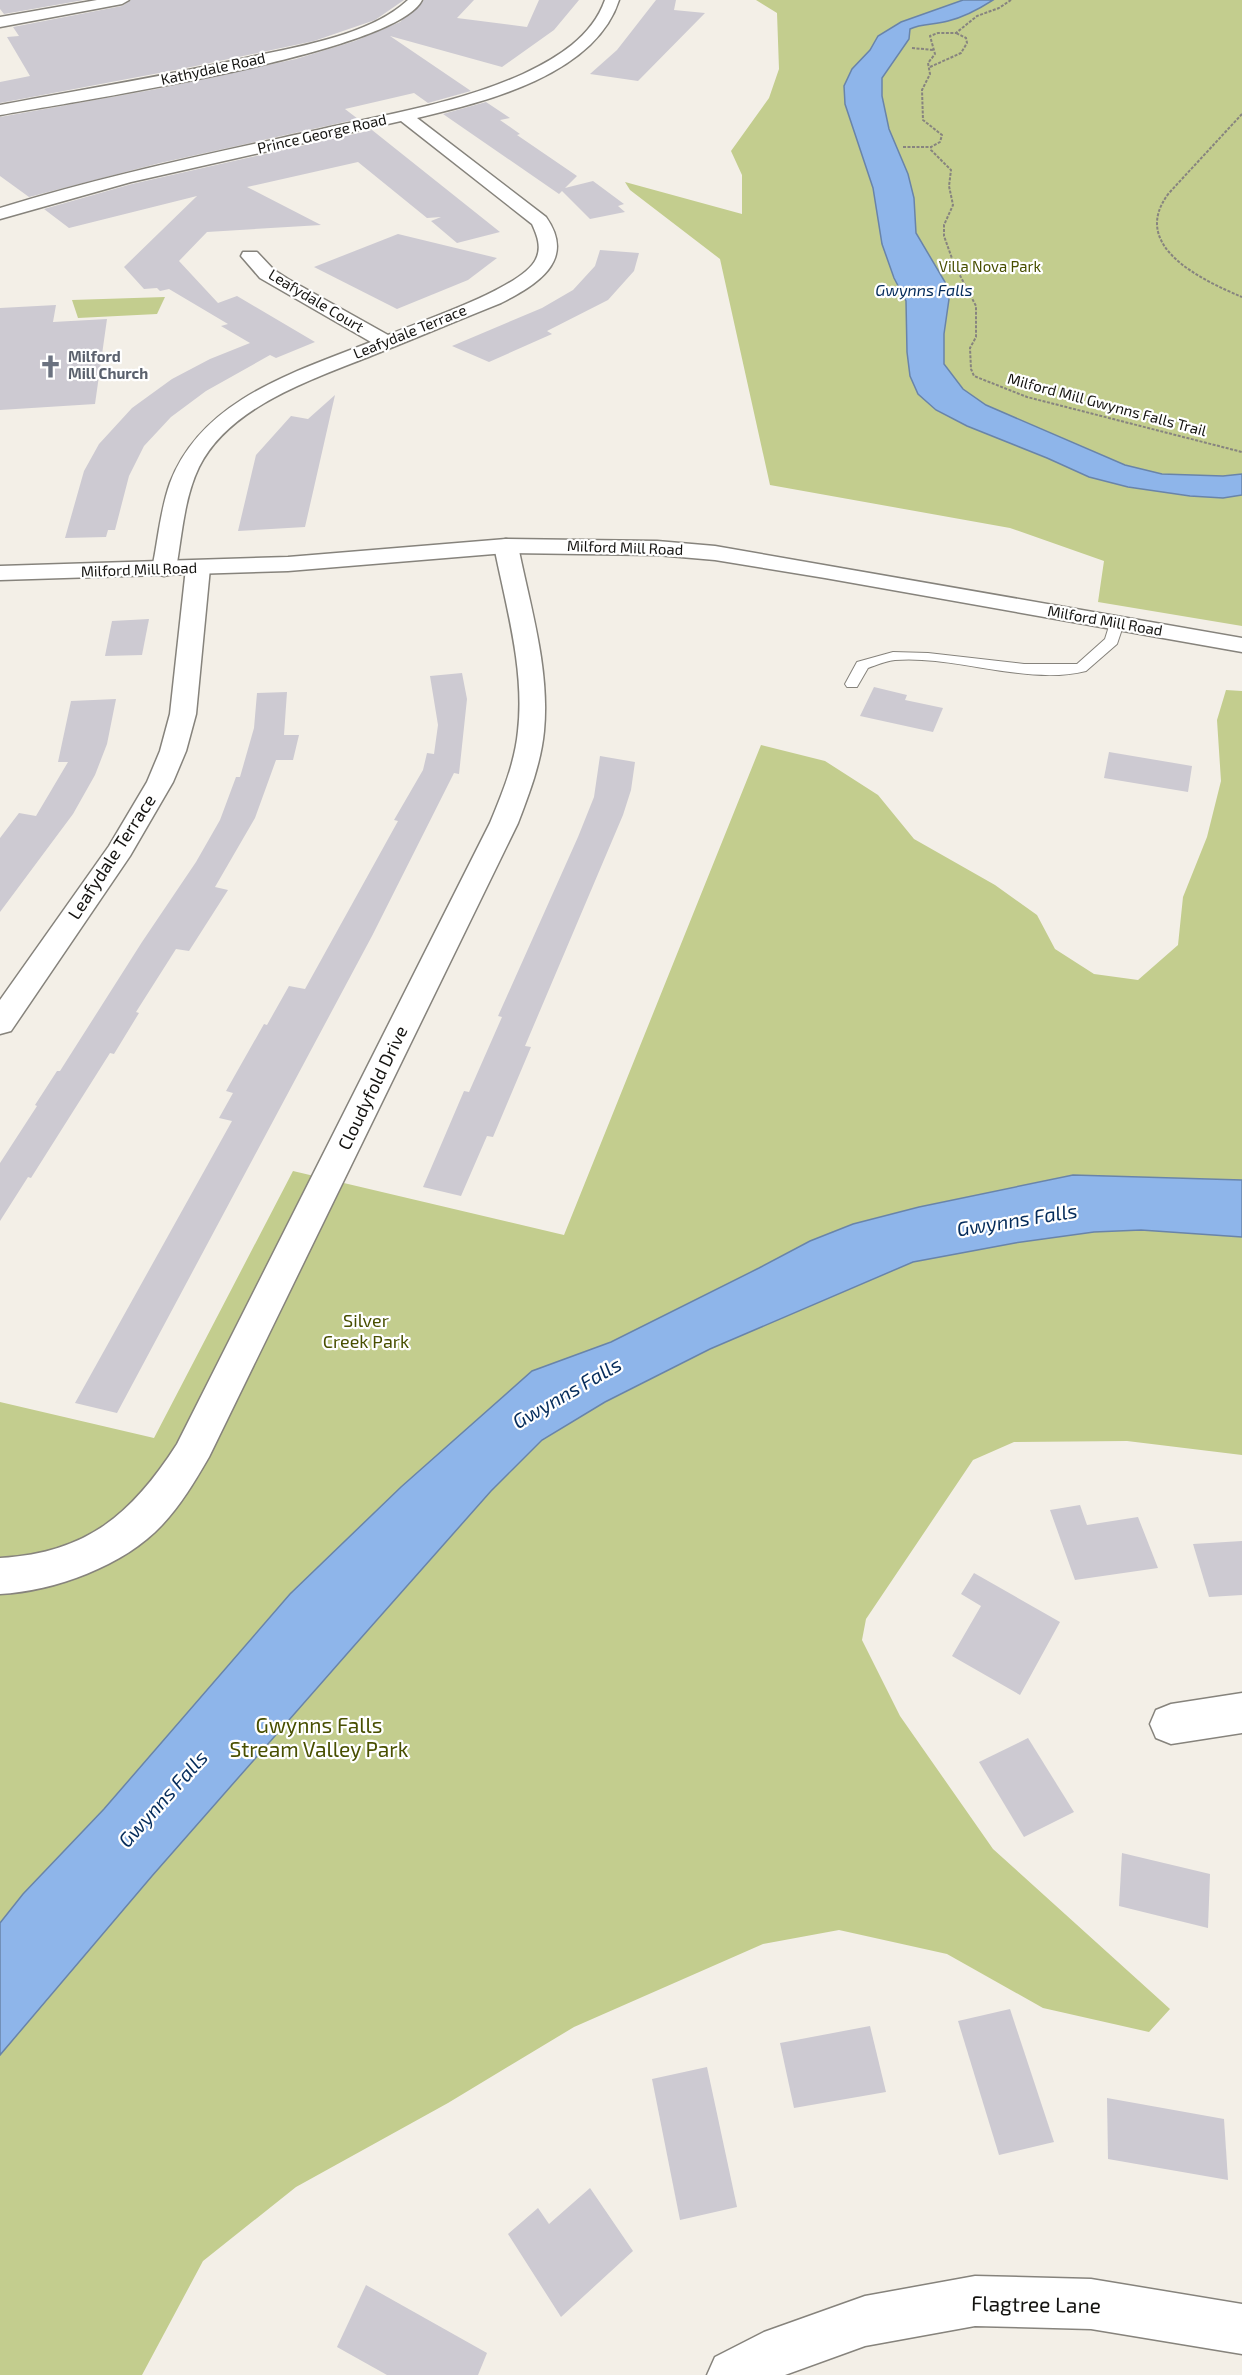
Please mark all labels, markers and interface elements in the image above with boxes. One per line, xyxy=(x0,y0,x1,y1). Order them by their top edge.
street label: Kathydale Road xyxy=(159,48,267,88)
street label: Prince George Road xyxy=(255,109,388,157)
park label: Villa Nova Park xyxy=(939,257,1042,275)
street label: Leafydale Court xyxy=(266,265,367,336)
water label: Gwynns Falls xyxy=(875,280,973,300)
street label: Leafydale Terrace xyxy=(350,300,469,362)
place label: Milford Mill Church xyxy=(68,347,148,382)
church icon: Milford Mill Church xyxy=(37,353,63,379)
street label: Milford Mill Gwynns Falls Trail xyxy=(1006,369,1209,439)
street label: Milford Mill Road xyxy=(567,536,684,558)
street label: Milford Mill Road xyxy=(80,558,197,580)
street label: Milford Mill Road xyxy=(1046,601,1164,639)
street label: Leafydale Terrace xyxy=(63,790,160,923)
street label: Cloudyfold Drive xyxy=(333,1022,412,1153)
water label: Gwynns Falls xyxy=(955,1198,1079,1241)
park label: Silver Creek Park xyxy=(323,1309,409,1352)
water label: Gwynns Falls xyxy=(508,1351,626,1434)
park label: Gwynns Falls Stream Valley Park xyxy=(230,1712,409,1761)
water label: Gwynns Falls xyxy=(113,1745,213,1852)
street label: Flagtree Lane xyxy=(971,2290,1101,2317)

